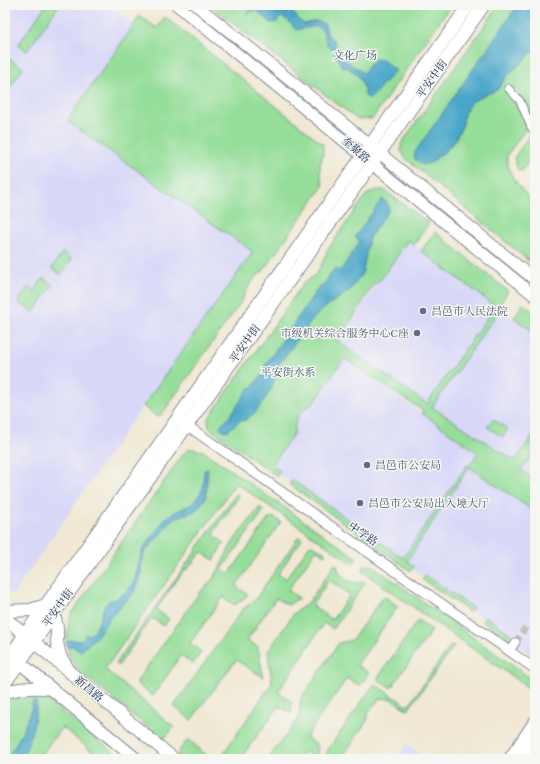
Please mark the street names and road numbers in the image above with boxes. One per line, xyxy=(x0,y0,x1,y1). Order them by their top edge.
street label: 平安中街 xyxy=(414,57,450,101)
street label: 奎聚路 xyxy=(339,134,373,166)
street label: 平安中街 xyxy=(227,322,263,366)
street label: 中学路 xyxy=(346,519,380,549)
street label: 平安中街 xyxy=(40,586,76,630)
street label: 新昌路 xyxy=(72,673,106,705)

